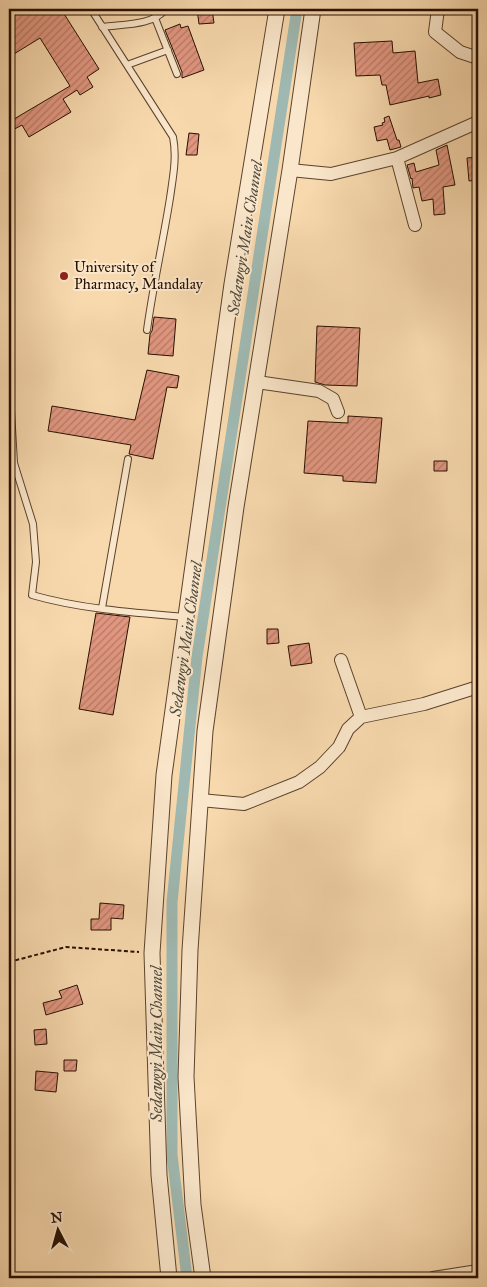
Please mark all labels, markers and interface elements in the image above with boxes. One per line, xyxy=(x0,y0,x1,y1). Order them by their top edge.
water label: Sedawgyi Main Channel xyxy=(223,158,267,317)
place label: University of Pharmacy, Mandalay xyxy=(74,258,204,293)
marker: University of Pharmacy, Mandalay xyxy=(58,270,70,282)
water label: Sedawgyi Main Channel xyxy=(166,559,206,718)
water label: Sedawgyi Main Channel xyxy=(147,964,166,1123)
north arrow xyxy=(32,1204,82,1254)
text: N xyxy=(50,1208,64,1227)

